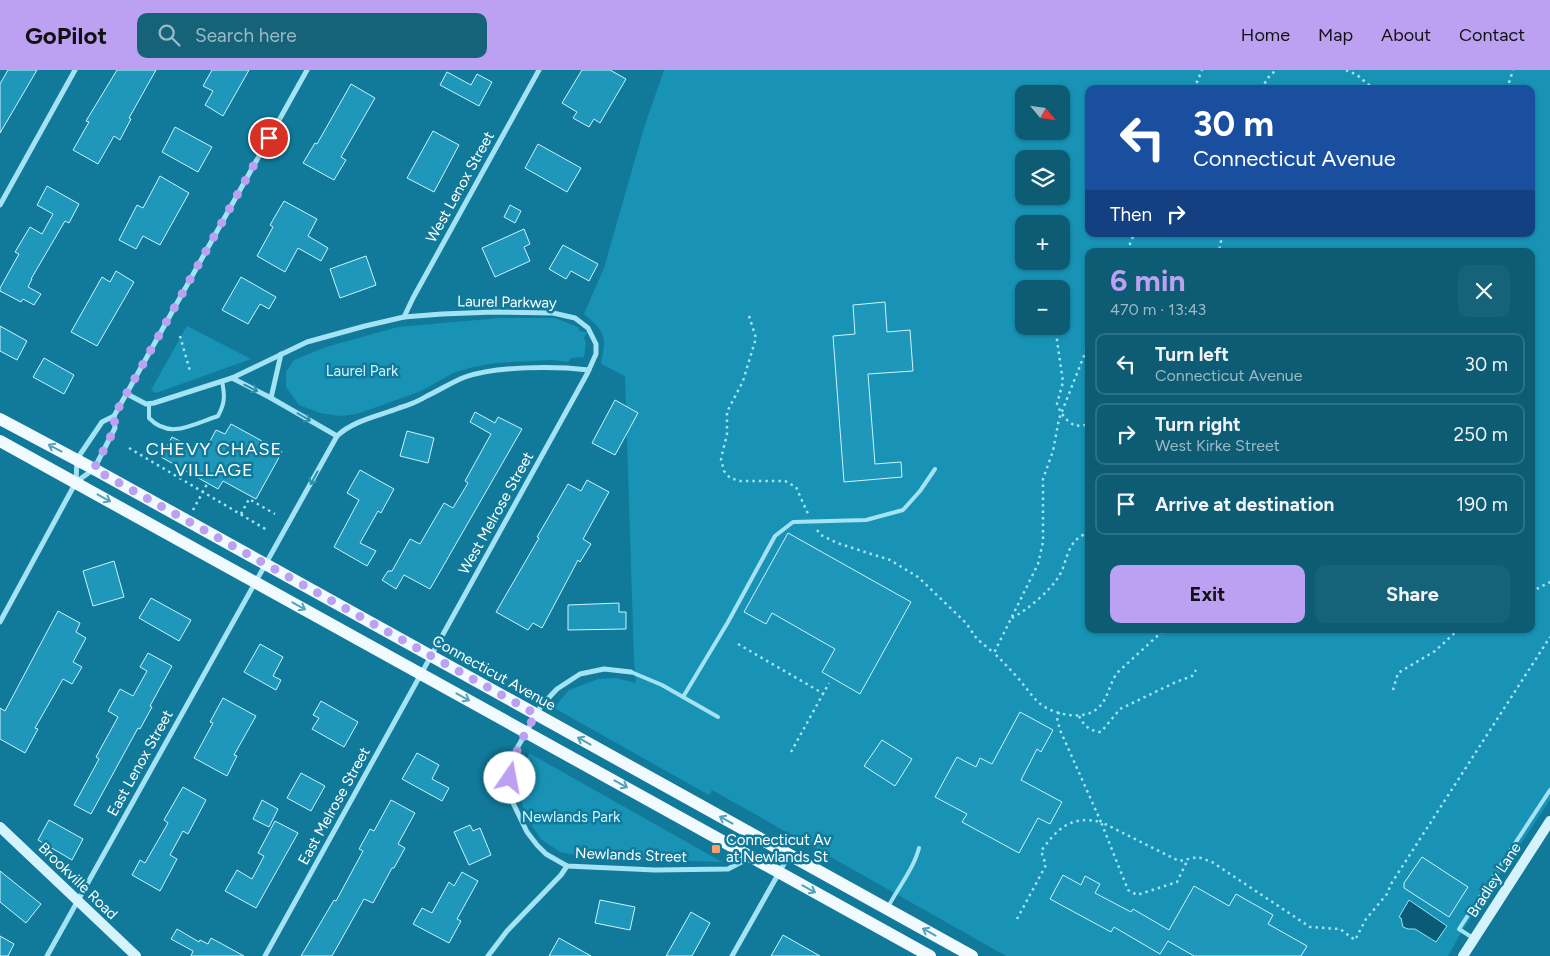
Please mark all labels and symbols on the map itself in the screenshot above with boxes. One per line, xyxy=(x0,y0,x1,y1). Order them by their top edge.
north arrow xyxy=(1015,85,1070,140)
pin xyxy=(248,117,290,159)
street label: West Lenox Street xyxy=(422,128,498,246)
street label: Laurel Parkway xyxy=(457,292,557,312)
park label: Laurel Park xyxy=(326,362,399,380)
one-way arrow xyxy=(244,383,259,393)
one-way arrow xyxy=(297,413,311,423)
district label: CHEVY CHASE VILLAGE xyxy=(146,438,282,481)
one-way arrow xyxy=(48,443,63,452)
street label: West Melrose Street xyxy=(455,448,537,577)
one-way arrow xyxy=(309,471,319,486)
one-way arrow xyxy=(97,493,112,503)
one-way arrow xyxy=(291,601,306,611)
street label: Connecticut Avenue xyxy=(429,632,559,714)
one-way arrow xyxy=(456,693,470,703)
street label: East Lenox Street xyxy=(103,706,177,819)
one-way arrow xyxy=(576,736,591,746)
street label: East Melrose Street xyxy=(294,744,374,868)
position arrow xyxy=(483,751,535,803)
one-way arrow xyxy=(613,780,627,790)
park label: Newlands Park xyxy=(522,808,621,826)
one-way arrow xyxy=(719,814,734,824)
place label: Connecticut Av at Newlands St xyxy=(726,831,832,866)
street label: Brookville Road xyxy=(35,839,121,923)
street label: Bradley Lane xyxy=(1463,839,1525,921)
marker: Connecticut Av at Newlands St xyxy=(710,843,722,855)
street label: Newlands Street xyxy=(575,844,688,866)
one-way arrow xyxy=(801,884,815,894)
one-way arrow xyxy=(923,927,937,937)

